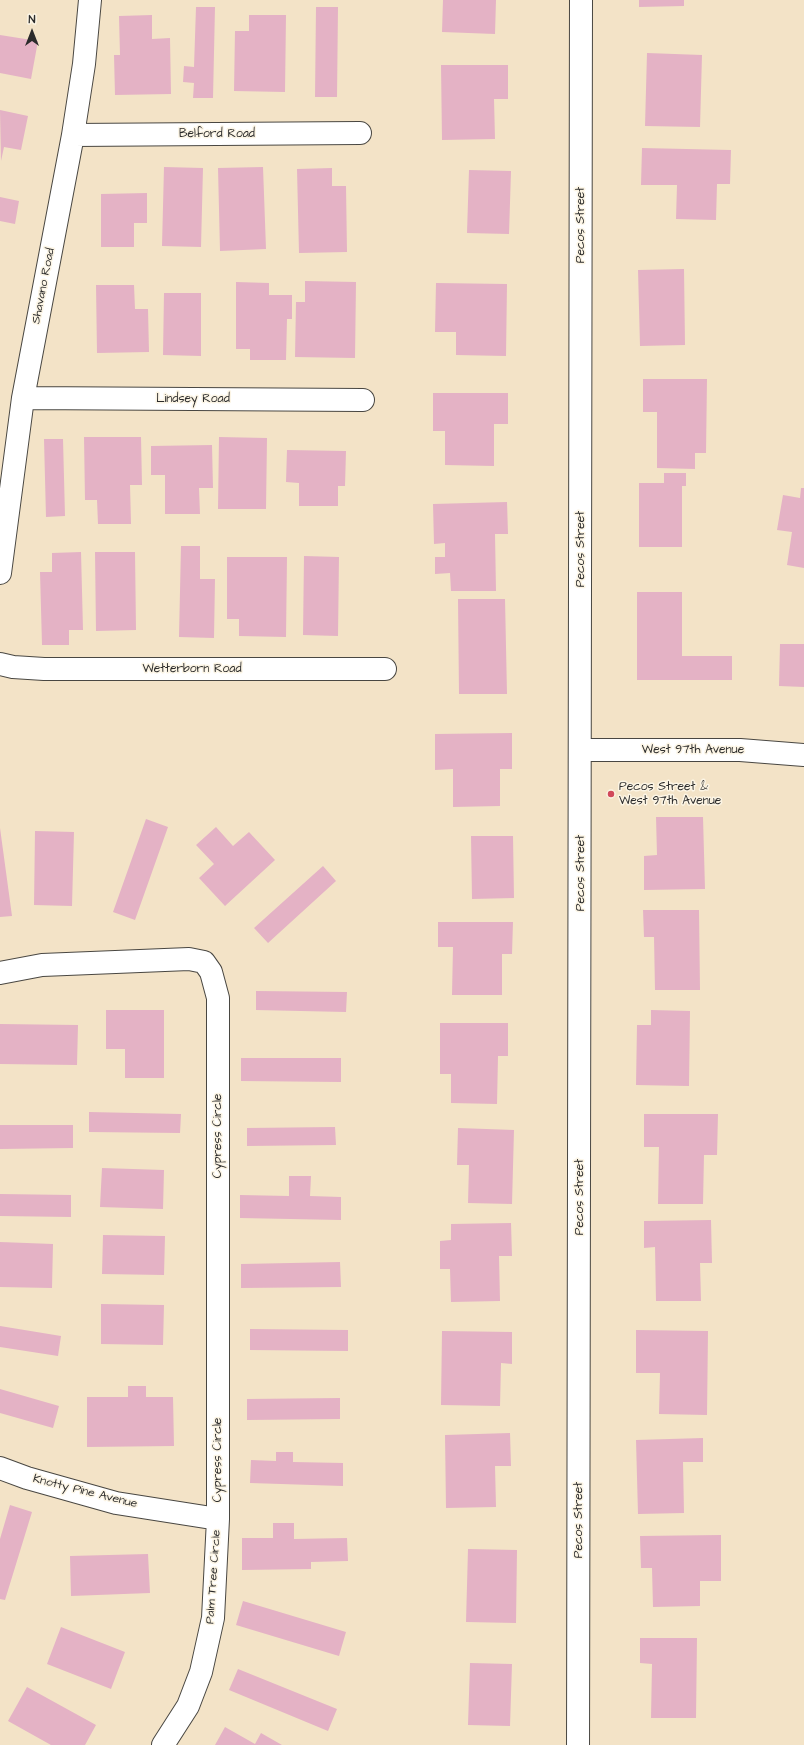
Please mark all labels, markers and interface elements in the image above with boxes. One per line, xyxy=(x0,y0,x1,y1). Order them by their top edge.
north arrow xyxy=(12,12,52,52)
text: N xyxy=(29,12,35,27)
street label: Belford Road xyxy=(179,127,255,141)
street label: Pecos Street xyxy=(574,187,588,263)
street label: Shavano Road xyxy=(30,247,58,325)
street label: Lindsey Road xyxy=(156,392,230,406)
street label: Pecos Street xyxy=(574,511,588,587)
street label: Wetterborn Road xyxy=(142,662,242,676)
street label: West 97th Avenue xyxy=(642,743,744,757)
place label: Pecos Street & West 97th Avenue xyxy=(619,780,721,808)
marker: Pecos Street & West 97th Avenue xyxy=(606,789,616,799)
street label: Pecos Street xyxy=(574,835,588,911)
street label: Cypress Circle xyxy=(211,1094,225,1178)
street label: Pecos Street xyxy=(573,1159,587,1235)
street label: Cypress Circle xyxy=(211,1418,225,1502)
street label: Knotty Pine Avenue xyxy=(31,1472,139,1512)
street label: Pecos Street xyxy=(572,1482,586,1558)
street label: Palm Tree Circle xyxy=(204,1529,224,1625)

